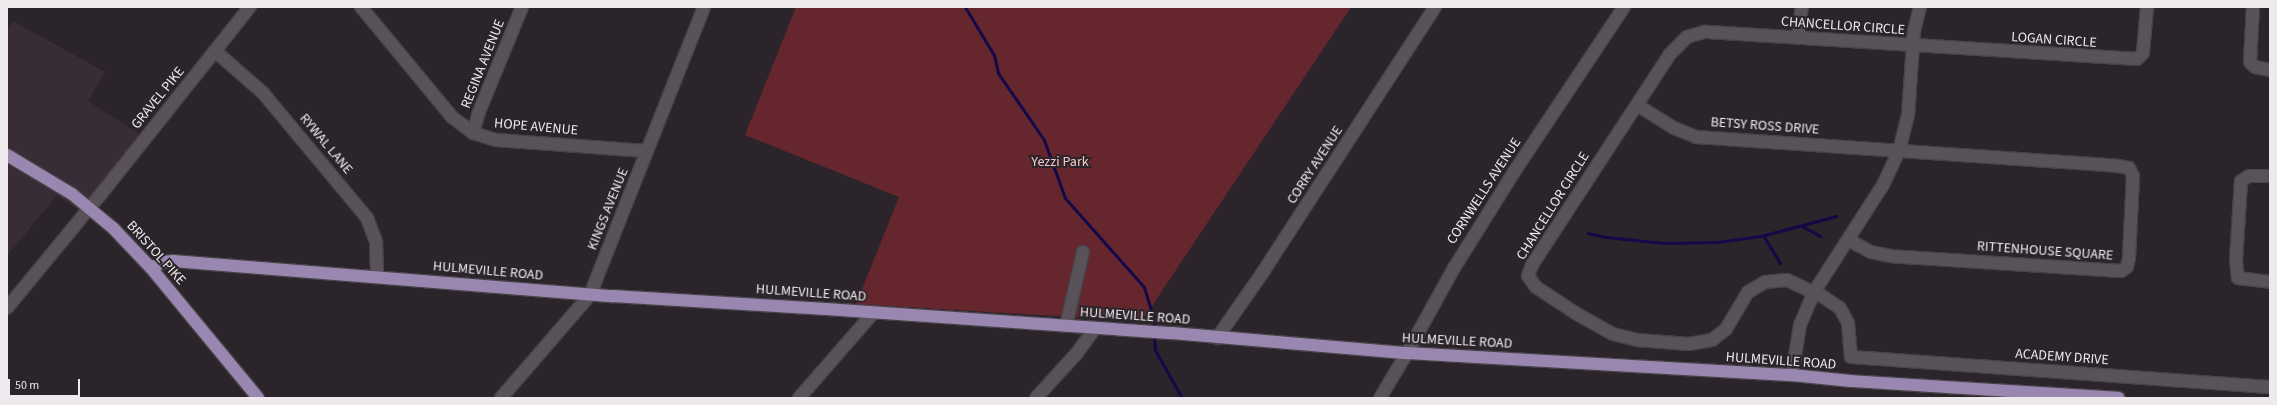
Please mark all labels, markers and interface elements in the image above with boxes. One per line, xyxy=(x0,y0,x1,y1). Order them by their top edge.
street label: CHANCELLOR CIRCLE xyxy=(1780,13,1906,39)
street label: REGINA AVENUE xyxy=(457,17,509,111)
street label: LOGAN CIRCLE xyxy=(2011,29,2097,51)
street label: GRAVEL PIKE xyxy=(128,63,188,133)
street label: RYWAL LANE xyxy=(296,110,356,178)
street label: BETSY ROSS DRIVE xyxy=(1710,114,1820,138)
street label: HOPE AVENUE xyxy=(493,115,579,139)
street label: CORRY AVENUE xyxy=(1284,123,1346,207)
street label: CORNWELLS AVENUE xyxy=(1443,135,1525,247)
street label: CHANCELLOR CIRCLE xyxy=(1513,149,1593,263)
park label: Yezzi Park xyxy=(1031,154,1089,170)
street label: KINGS AVENUE xyxy=(584,165,632,253)
street label: BRISTOL PIKE xyxy=(123,218,189,288)
street label: RITTENHOUSE SQUARE xyxy=(1976,238,2114,264)
street label: HULMEVILLE ROAD xyxy=(432,258,544,284)
street label: HULMEVILLE ROAD xyxy=(755,281,867,305)
street label: HULMEVILLE ROAD xyxy=(1079,304,1191,328)
street label: HULMEVILLE ROAD xyxy=(1401,330,1513,352)
street label: ACADEMY DRIVE xyxy=(2015,345,2109,369)
street label: HULMEVILLE ROAD xyxy=(1725,349,1837,373)
scale bar xyxy=(10,371,82,397)
text: 50 m xyxy=(15,377,39,394)

